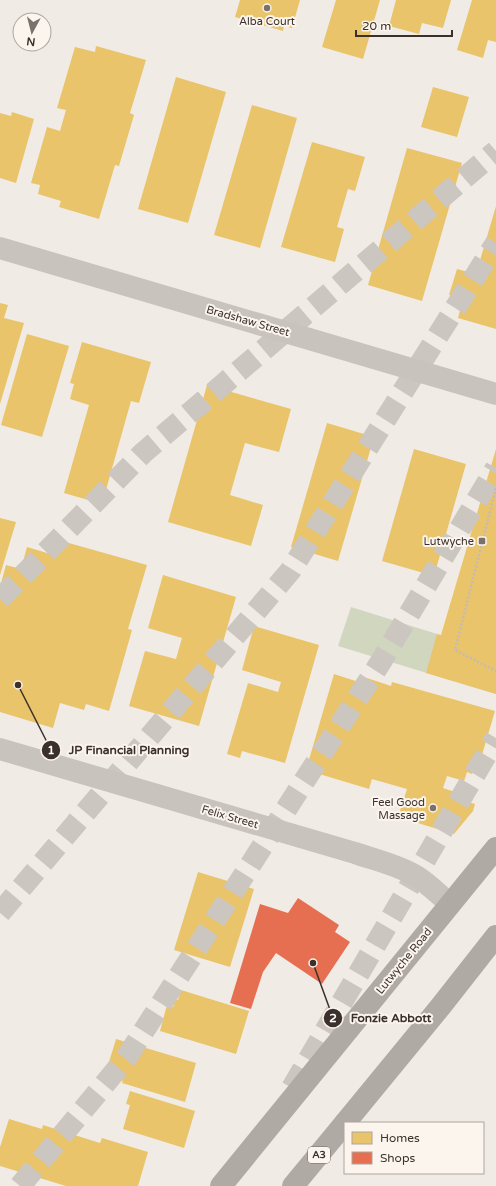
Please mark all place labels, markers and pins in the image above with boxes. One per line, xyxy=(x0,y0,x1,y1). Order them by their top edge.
marker: Alba Court xyxy=(262,3,272,13)
place label: Alba Court xyxy=(239,15,295,28)
place label: Lutwyche xyxy=(423,535,474,548)
marker: Lutwyche xyxy=(477,536,487,546)
callout: JP Financial Planning xyxy=(41,738,197,762)
place label: Feel Good Massage xyxy=(372,796,425,822)
marker: Feel Good Massage xyxy=(428,803,438,813)
callout: Fonzie Abbott xyxy=(323,1006,439,1030)

